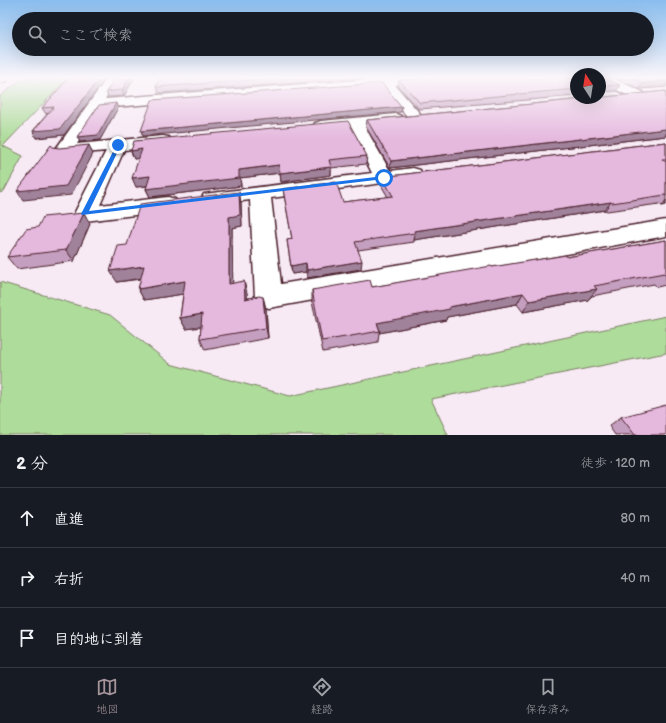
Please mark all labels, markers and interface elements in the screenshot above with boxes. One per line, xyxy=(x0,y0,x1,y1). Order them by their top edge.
search box xyxy=(12,12,654,56)
icon: search xyxy=(26,23,48,45)
text: ここで検索 xyxy=(58,26,133,45)
north arrow xyxy=(570,68,606,104)
route end xyxy=(109,136,127,154)
route start xyxy=(375,169,393,187)
text: 2 分 xyxy=(16,454,48,474)
text: 徒歩 · 120 m xyxy=(581,455,650,471)
icon: ahead xyxy=(16,507,38,529)
text: 直進 xyxy=(54,510,84,529)
text: 80 m xyxy=(621,510,650,526)
icon: right xyxy=(16,567,38,589)
text: 右折 xyxy=(54,570,84,589)
text: 40 m xyxy=(620,570,650,586)
icon: arrive xyxy=(16,627,38,649)
text: 目的地に到着 xyxy=(54,630,144,649)
tab: 地図 xyxy=(96,676,118,716)
tab: 経路 xyxy=(311,676,333,716)
tab: 保存済み xyxy=(526,676,570,716)

